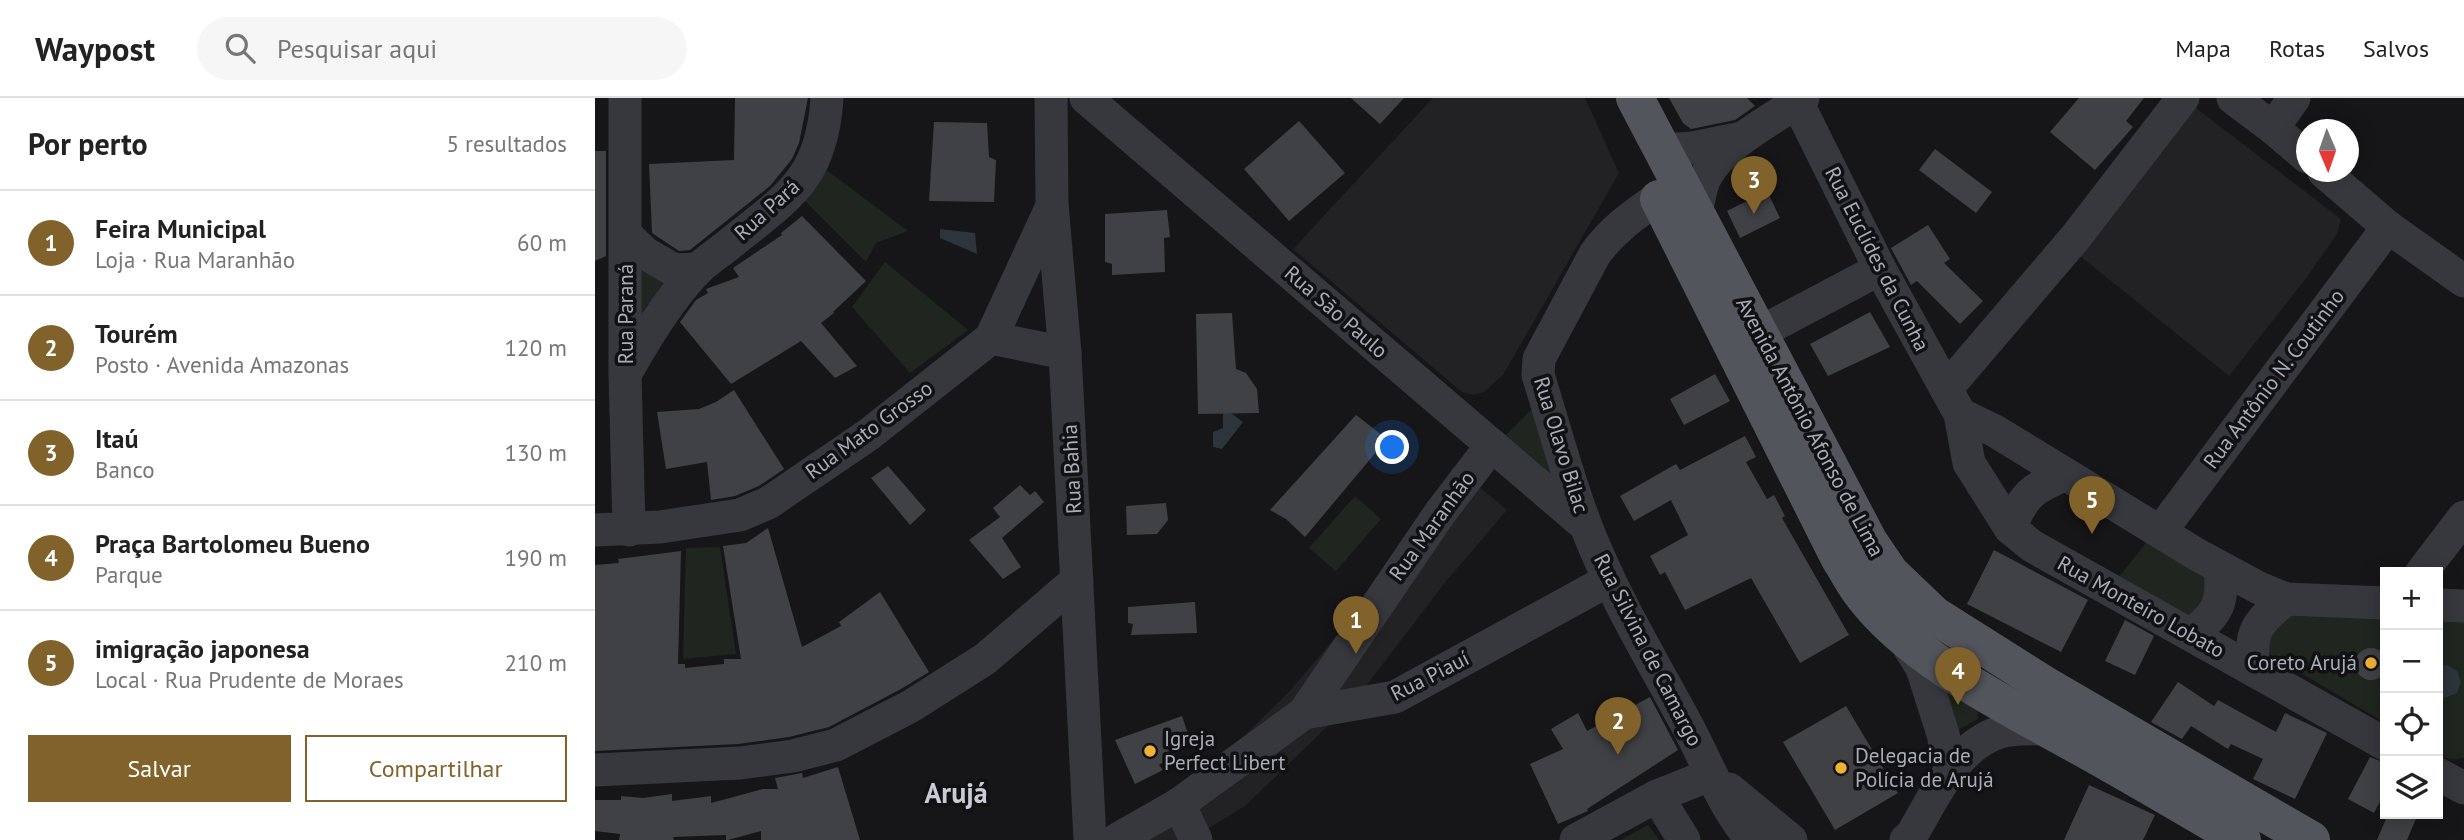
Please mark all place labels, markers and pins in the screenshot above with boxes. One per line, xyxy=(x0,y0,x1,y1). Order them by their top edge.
pin: 3 xyxy=(1731,156,1777,214)
pin: 5 xyxy=(2069,476,2115,534)
pin: 1 xyxy=(1333,596,1379,654)
pin: 4 xyxy=(1935,647,1981,705)
place label: Coreto Arujá xyxy=(2247,649,2357,676)
marker: Coreto Arujá xyxy=(2363,655,2379,671)
pin: 2 xyxy=(1595,697,1641,755)
place label: Igreja Perfect Libert xyxy=(1164,725,1285,776)
place label: Delegacia de Polícia de Arujá xyxy=(1855,742,1994,793)
marker: Igreja Perfect Libert xyxy=(1142,743,1158,759)
marker: Delegacia de Polícia de Arujá xyxy=(1833,760,1849,776)

